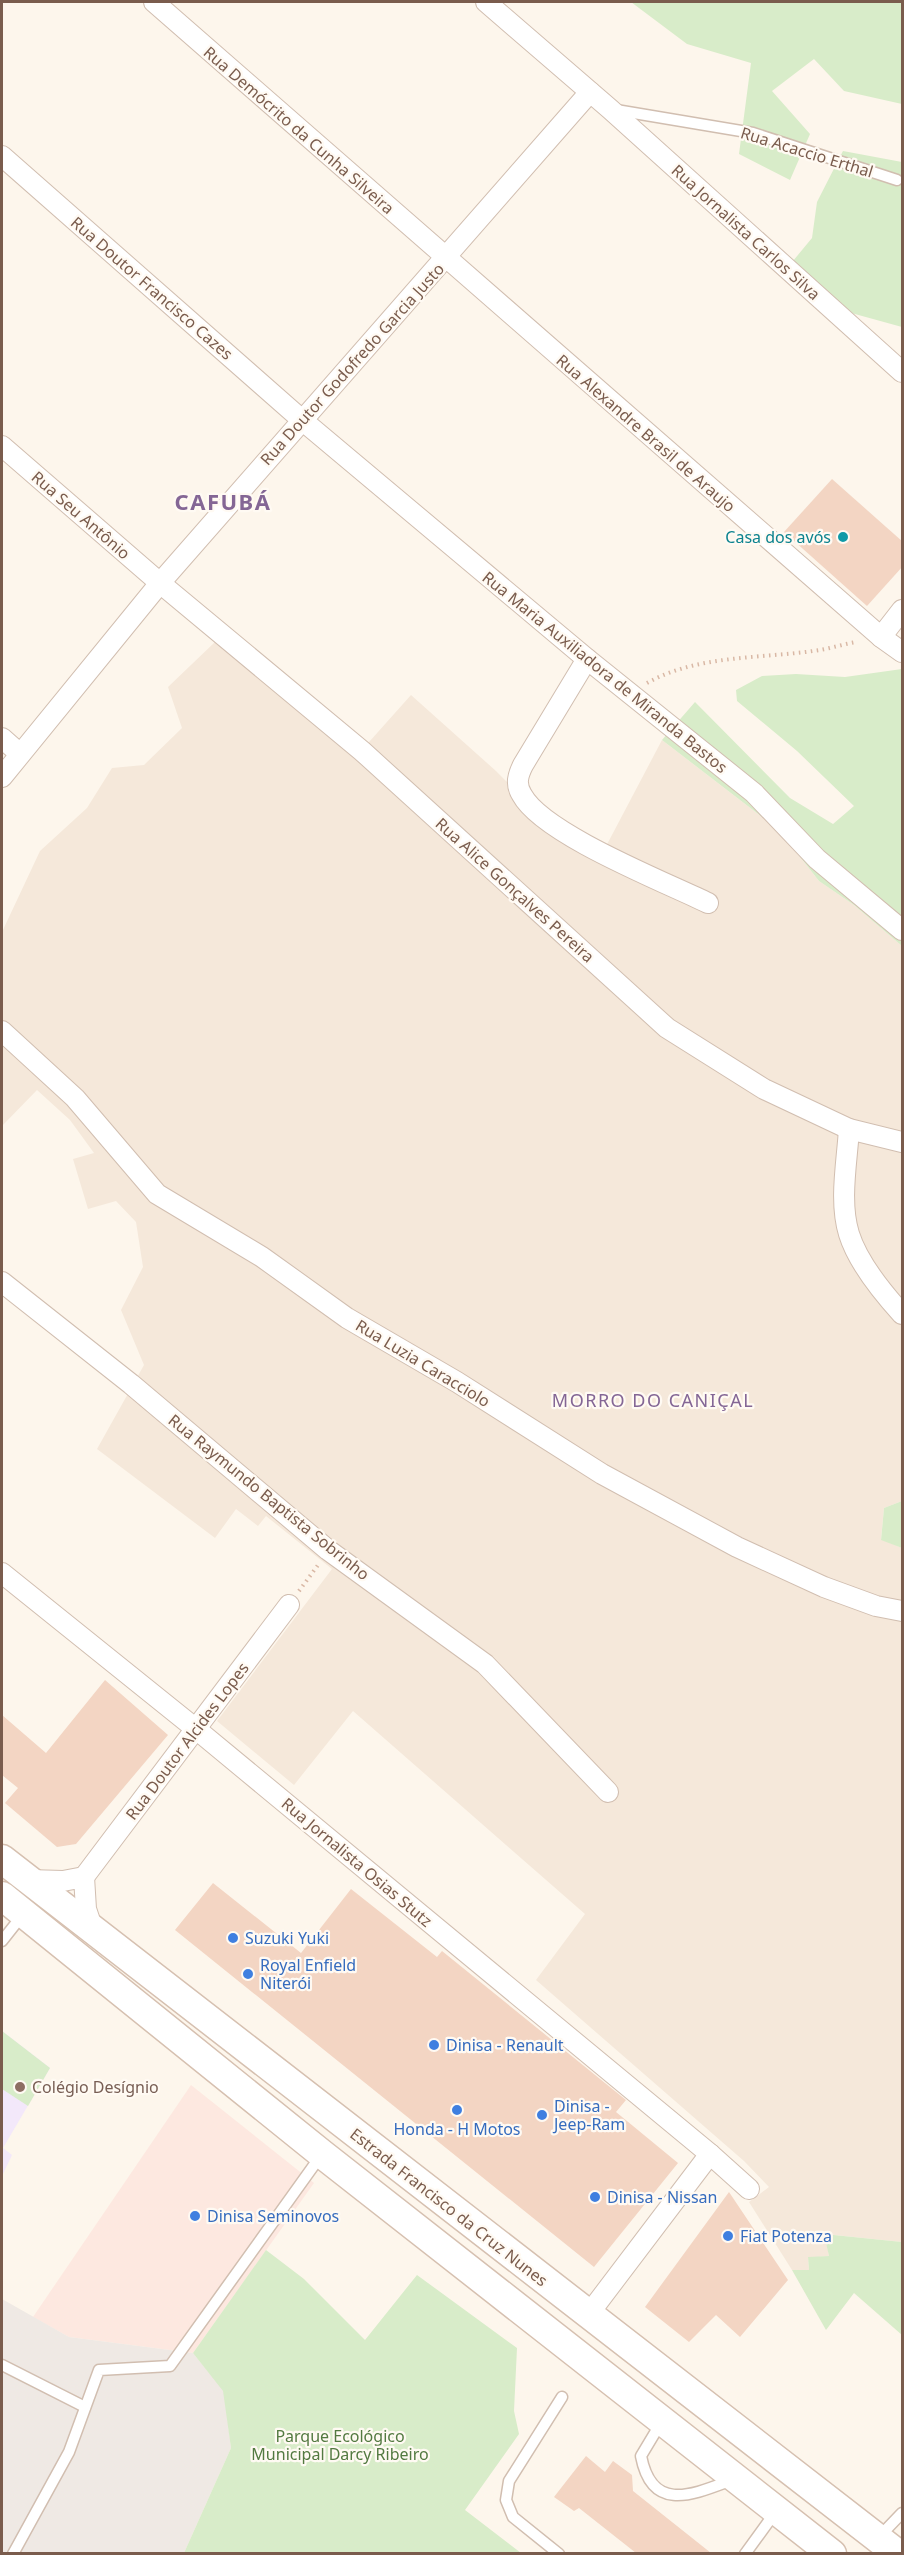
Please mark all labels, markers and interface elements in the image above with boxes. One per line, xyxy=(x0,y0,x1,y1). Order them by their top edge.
street label: Rua Demócrito da Cunha Silveira xyxy=(199,41,399,219)
street label: Rua Acaccio Erthal xyxy=(738,121,876,183)
street label: Rua Jornalista Carlos Silva xyxy=(667,159,825,305)
street label: Rua Doutor Francisco Cazes xyxy=(66,211,238,365)
street label: Rua Doutor Godofredo Garcia Justo xyxy=(255,258,449,470)
street label: Rua Alexandre Brasil de Araujo xyxy=(552,349,740,517)
street label: Rua Seu Antônio xyxy=(27,466,135,564)
district label: CAFUBÁ xyxy=(175,486,271,516)
place label: Casa dos avós xyxy=(725,526,831,548)
marker: Casa dos avós xyxy=(836,530,850,544)
street label: Rua Maria Auxiliadora de Miranda Bastos xyxy=(478,566,732,778)
street label: Rua Alice Gonçalves Pereira xyxy=(431,813,599,967)
street label: Rua Luzia Caracciolo xyxy=(352,1314,494,1412)
district label: MORRO DO CANIÇAL xyxy=(552,1388,754,1412)
street label: Rua Raymundo Baptista Sobrinho xyxy=(164,1409,374,1585)
street label: Rua Doutor Alcides Lopes xyxy=(120,1658,254,1824)
street label: Rua Jornalista Osias Stutz xyxy=(277,1792,437,1932)
place label: Suzuki Yuki xyxy=(245,1927,329,1949)
marker: Suzuki Yuki xyxy=(226,1931,240,1945)
place label: Royal Enfield Niterói xyxy=(260,1954,356,1994)
marker: Royal Enfield Niterói xyxy=(241,1967,255,1981)
place label: Dinisa - Renault xyxy=(446,2034,564,2056)
marker: Dinisa - Renault xyxy=(427,2038,441,2052)
place label: Colégio Desígnio xyxy=(32,2076,159,2098)
marker: Colégio Desígnio xyxy=(13,2080,27,2094)
place label: Dinisa - Jeep-Ram xyxy=(552,2095,625,2135)
marker: Honda - H Motos xyxy=(450,2103,464,2117)
marker: Dinisa - Jeep-Ram xyxy=(535,2108,549,2122)
place label: Honda - H Motos xyxy=(393,2118,521,2140)
street label: Estrada Francisco da Cruz Nunes xyxy=(346,2123,552,2291)
place label: Dinisa - Nissan xyxy=(607,2186,717,2208)
marker: Dinisa - Nissan xyxy=(588,2190,602,2204)
place label: Dinisa Seminovos xyxy=(207,2205,339,2227)
marker: Dinisa Seminovos xyxy=(188,2209,202,2223)
place label: Fiat Potenza xyxy=(740,2225,832,2247)
marker: Fiat Potenza xyxy=(721,2229,735,2243)
park label: Parque Ecológico Municipal Darcy Ribeiro xyxy=(251,2425,429,2465)

